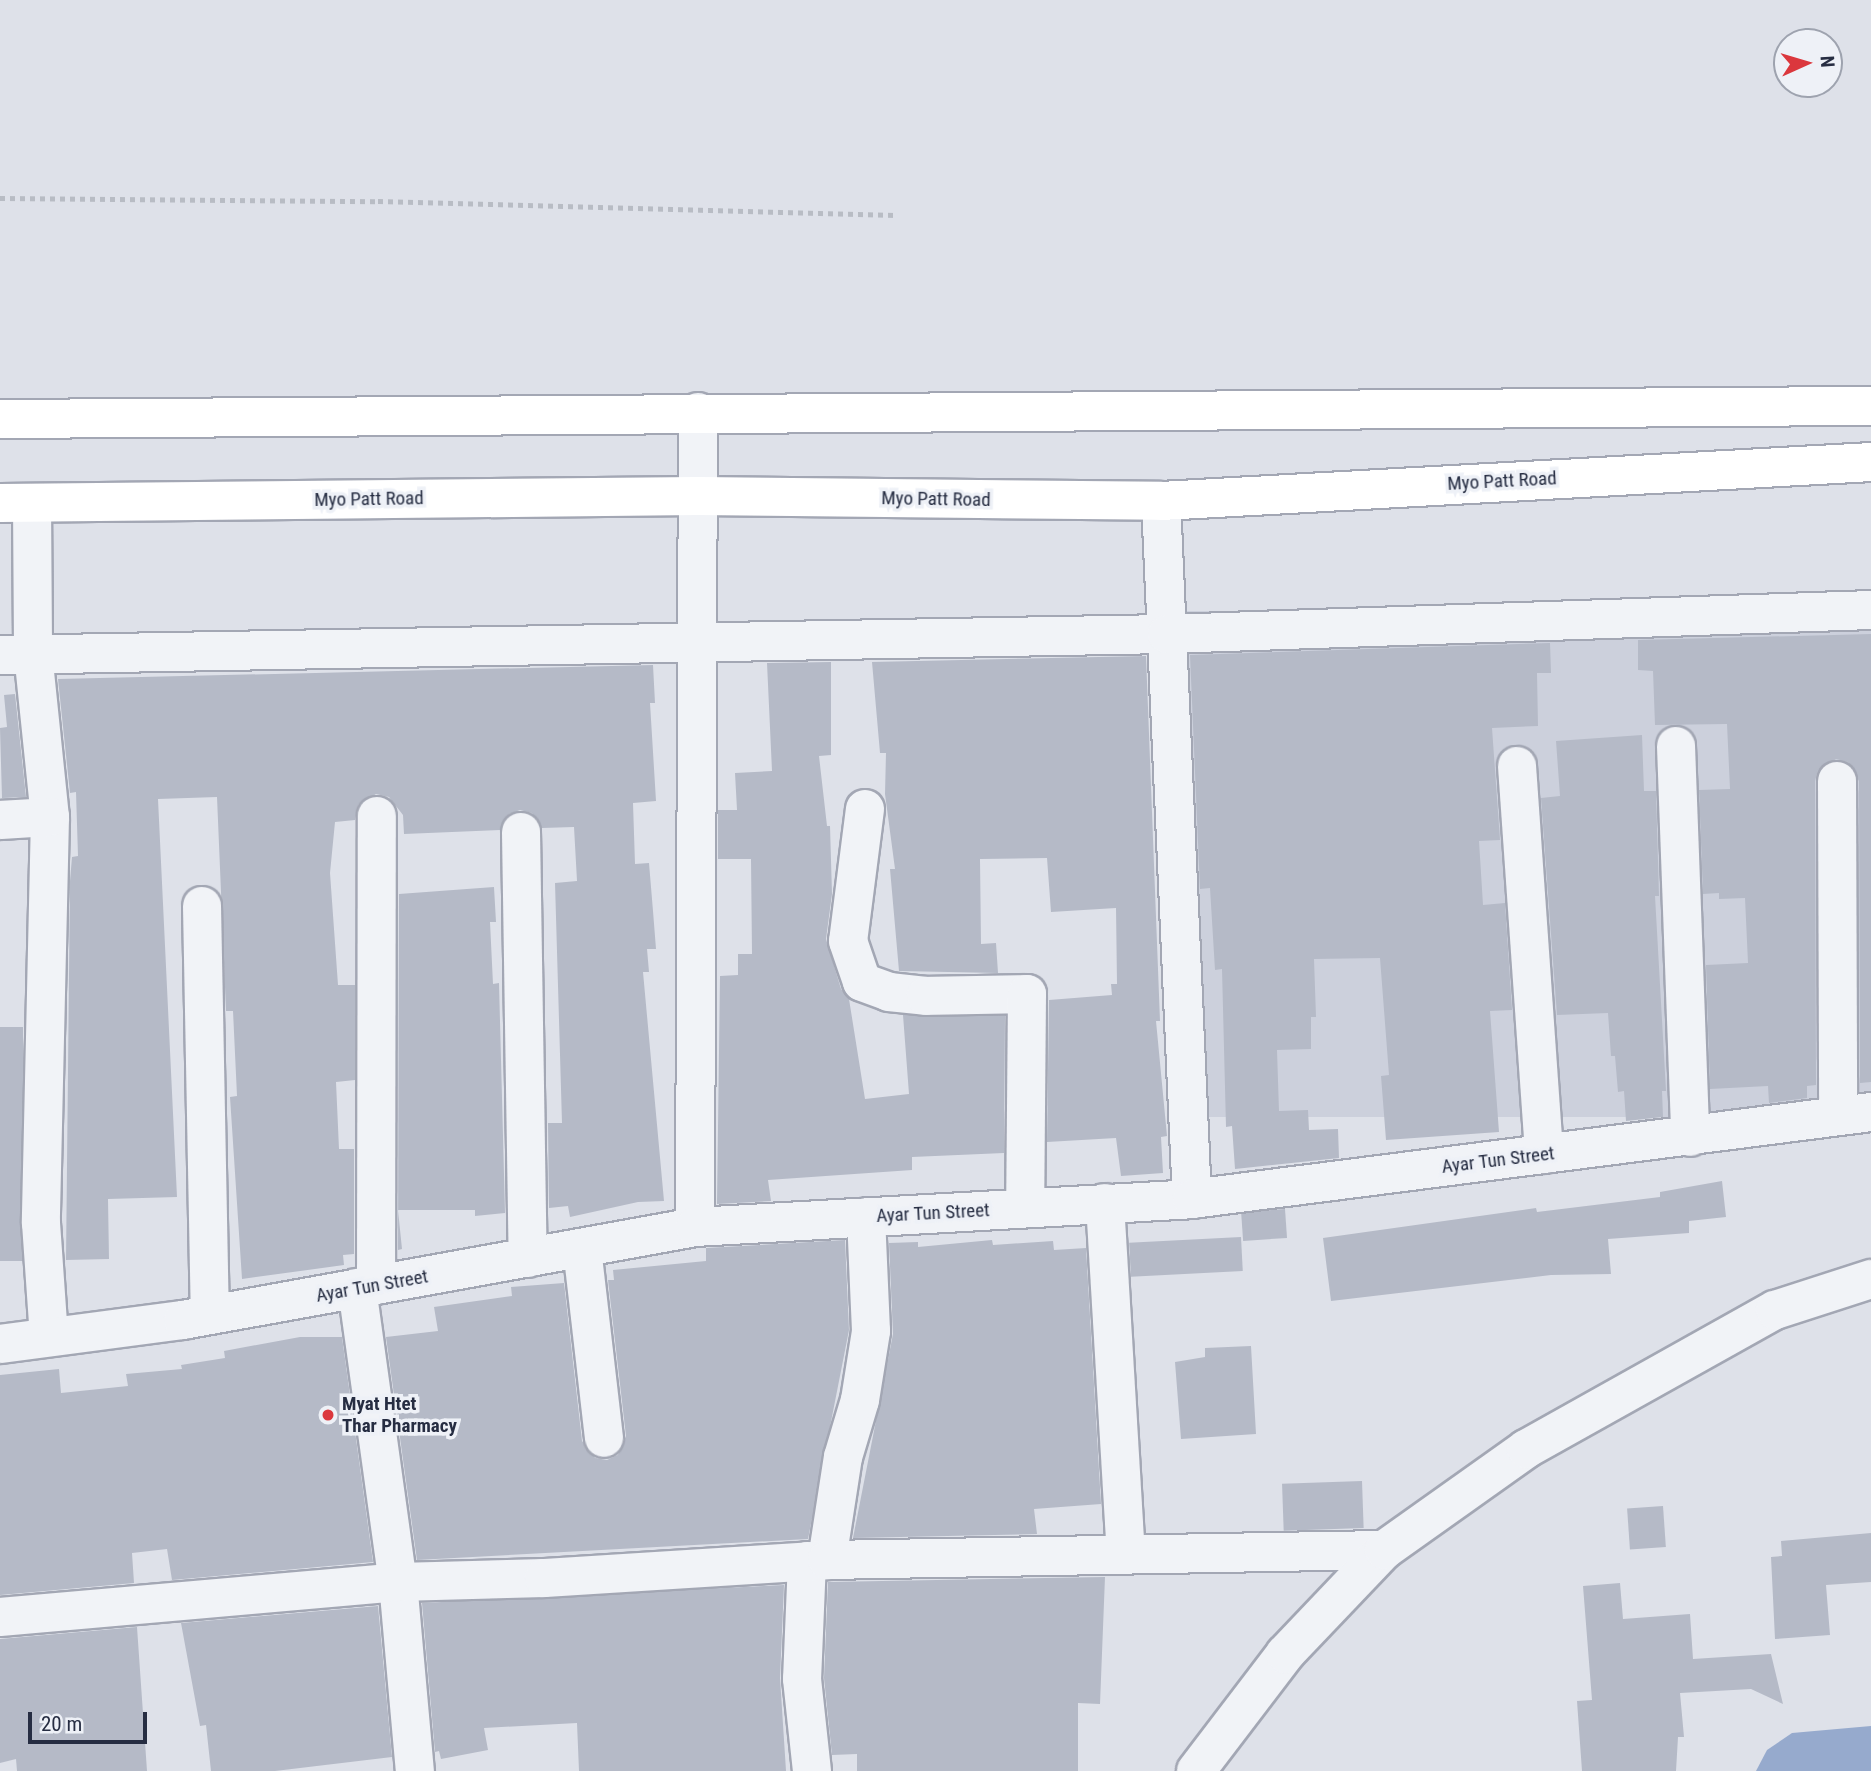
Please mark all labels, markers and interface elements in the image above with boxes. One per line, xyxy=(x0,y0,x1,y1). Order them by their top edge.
north arrow xyxy=(1773,28,1843,98)
text: N xyxy=(1816,55,1839,68)
street label: Myo Patt Road xyxy=(1447,467,1557,495)
street label: Myo Patt Road xyxy=(314,487,424,511)
street label: Myo Patt Road xyxy=(881,487,991,511)
street label: Ayar Tun Street xyxy=(1440,1142,1556,1178)
street label: Ayar Tun Street xyxy=(876,1199,990,1227)
street label: Ayar Tun Street xyxy=(314,1265,430,1307)
place label: Myat Htet Thar Pharmacy xyxy=(342,1393,457,1437)
marker: Myat Htet Thar Pharmacy xyxy=(320,1407,336,1423)
scale bar xyxy=(32,1698,150,1742)
text: 20 m xyxy=(41,1712,82,1736)

